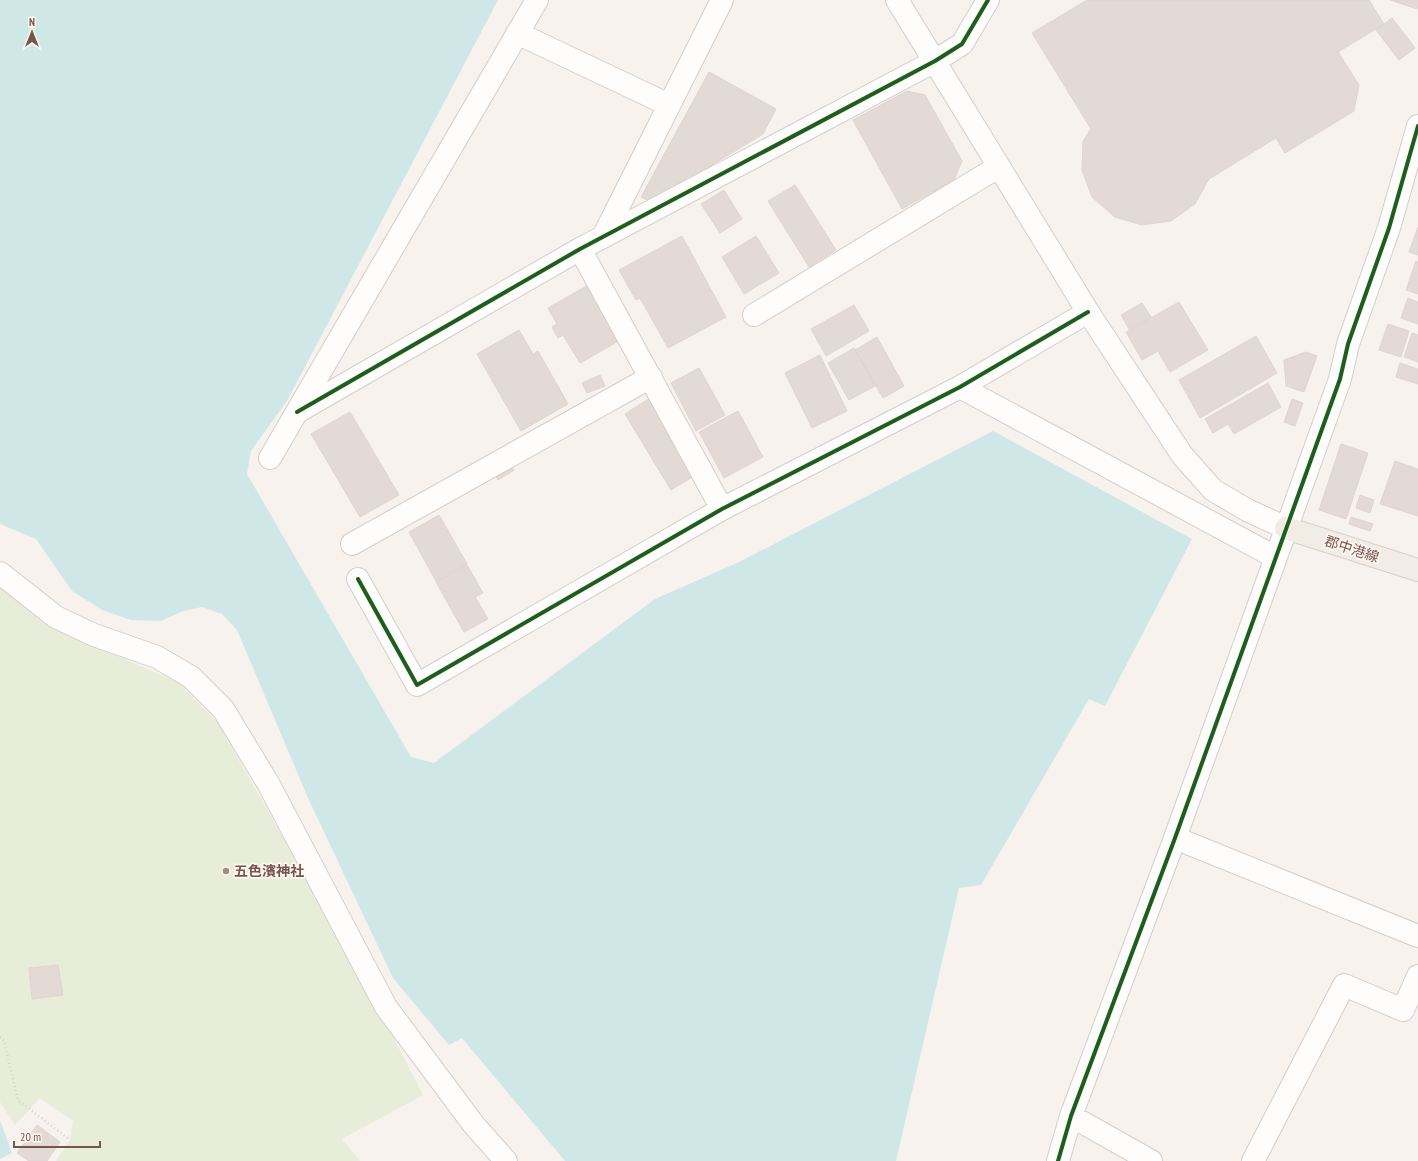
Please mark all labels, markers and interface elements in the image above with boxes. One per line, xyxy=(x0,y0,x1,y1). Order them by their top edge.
north arrow xyxy=(12,12,52,52)
text: N xyxy=(29,15,35,29)
street label: 郡中港線 xyxy=(1323,532,1381,566)
place label: 五色濱神社 xyxy=(234,862,304,880)
marker: 五色濱神社 xyxy=(221,866,231,876)
scale bar xyxy=(14,1123,100,1149)
text: 20 m xyxy=(20,1129,41,1144)

